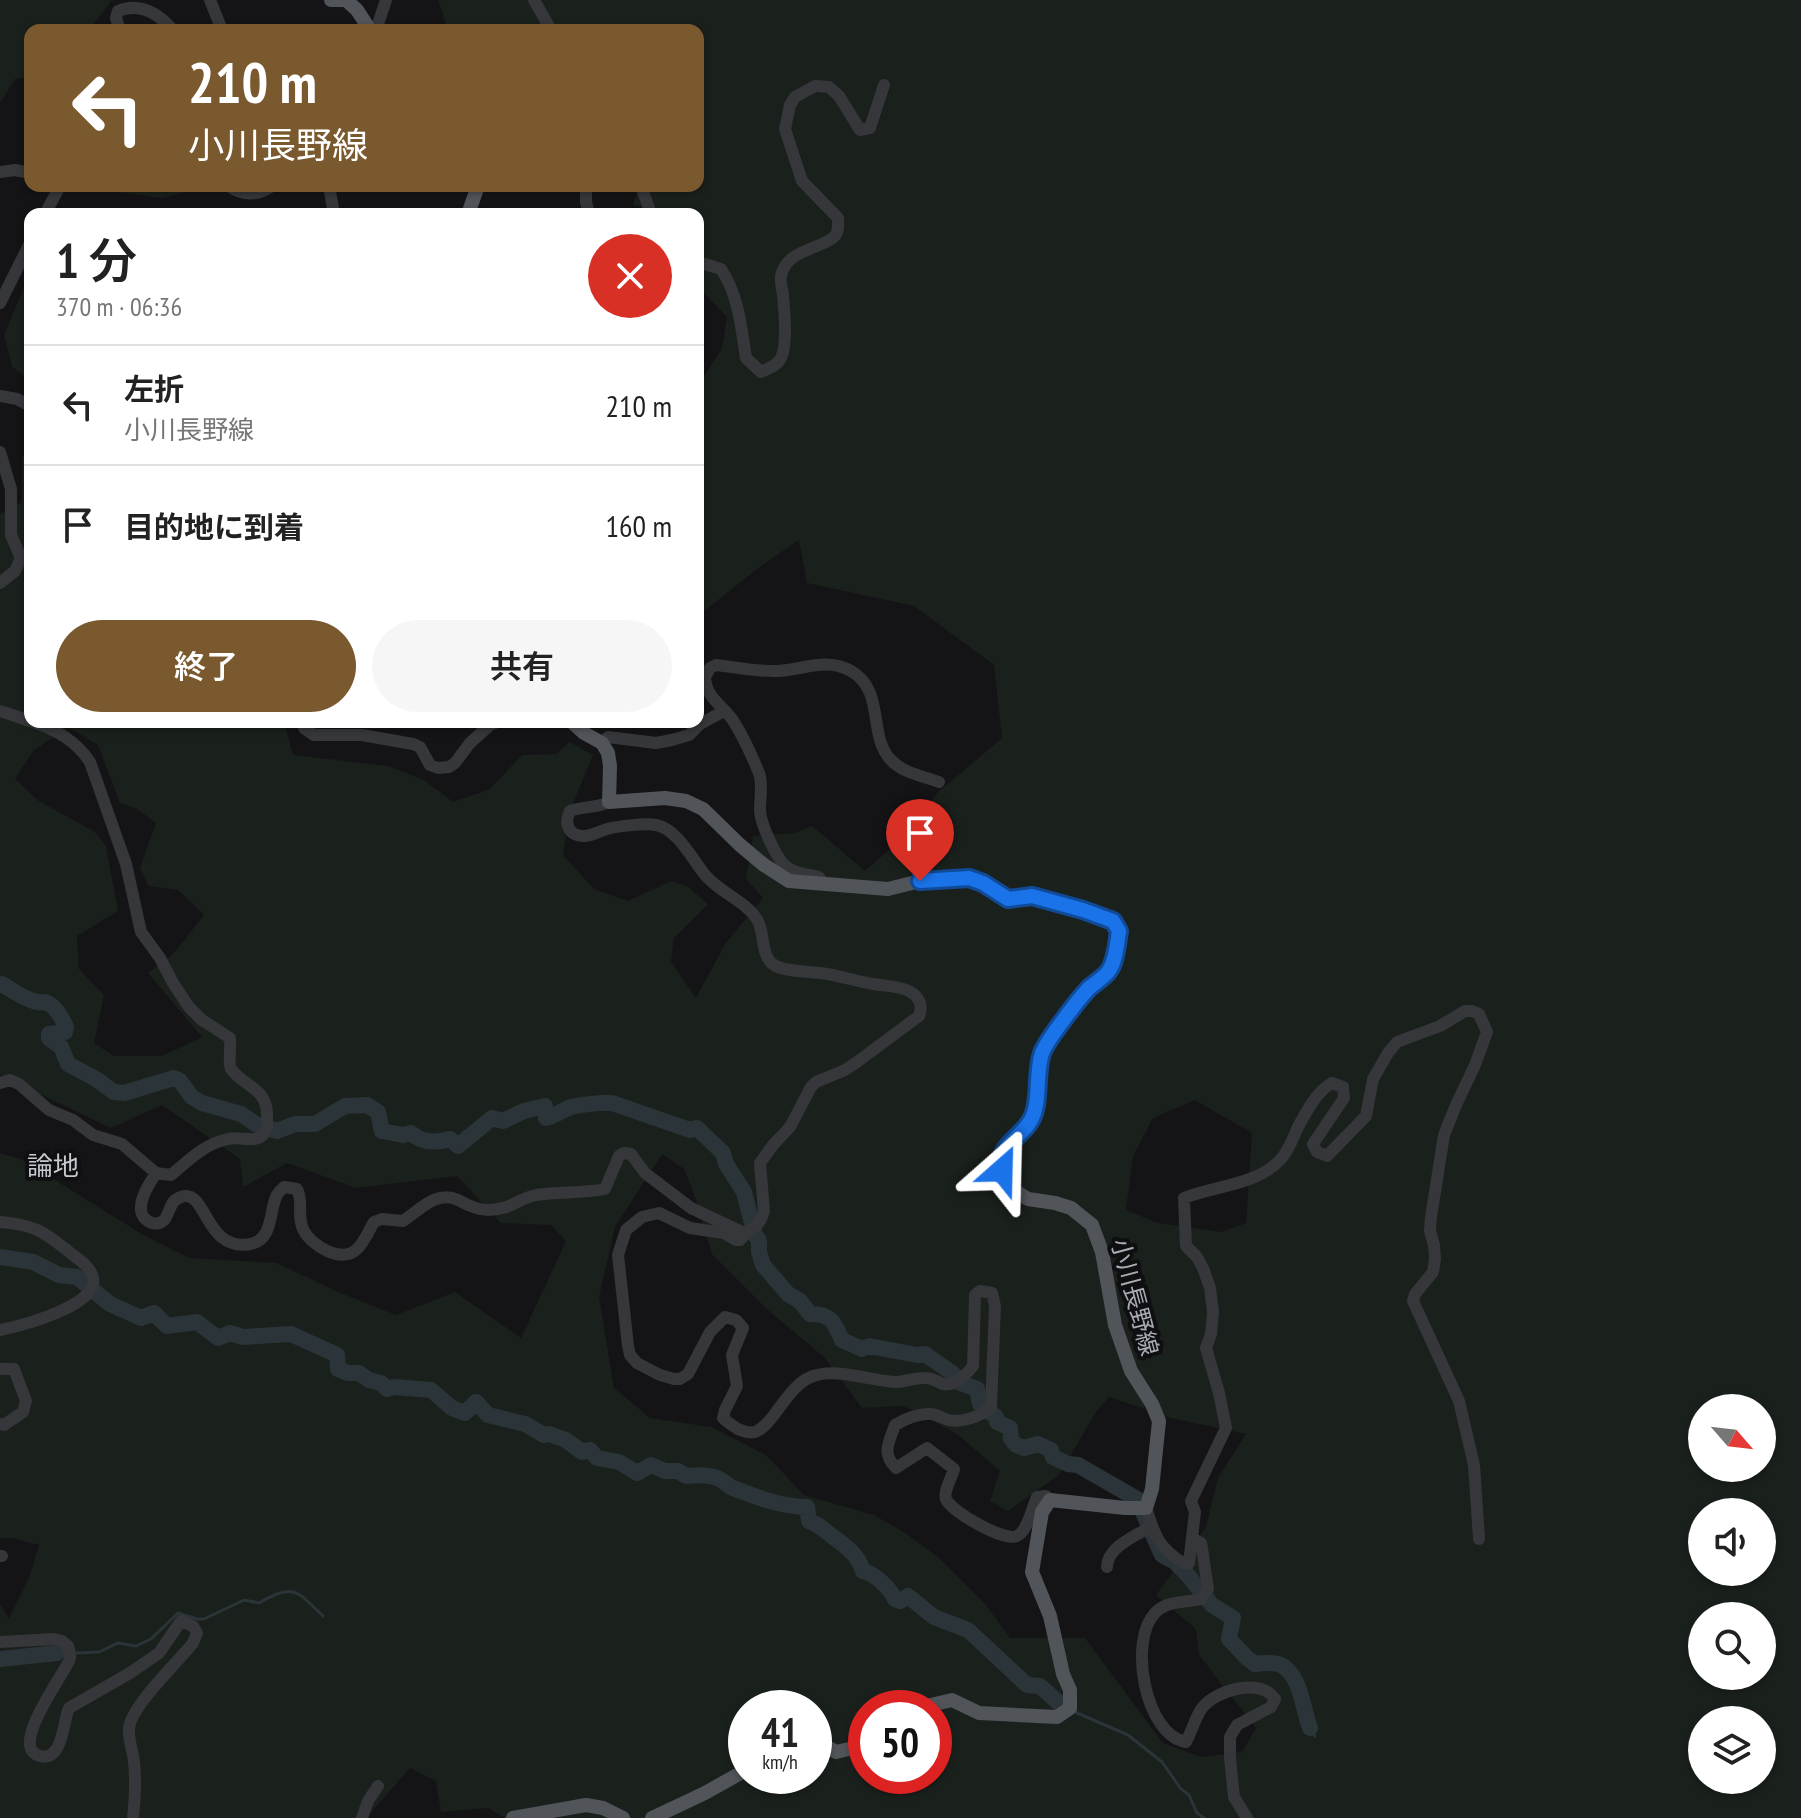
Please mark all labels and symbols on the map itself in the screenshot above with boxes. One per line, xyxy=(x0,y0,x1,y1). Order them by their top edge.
pin xyxy=(886,799,954,881)
position arrow xyxy=(960,1128,1044,1212)
district label: 論地 xyxy=(27,1149,79,1182)
street label: 小川長野線 xyxy=(1104,1235,1166,1359)
north arrow xyxy=(1688,1394,1776,1482)
speed limit sign: 50 xyxy=(848,1690,952,1794)

